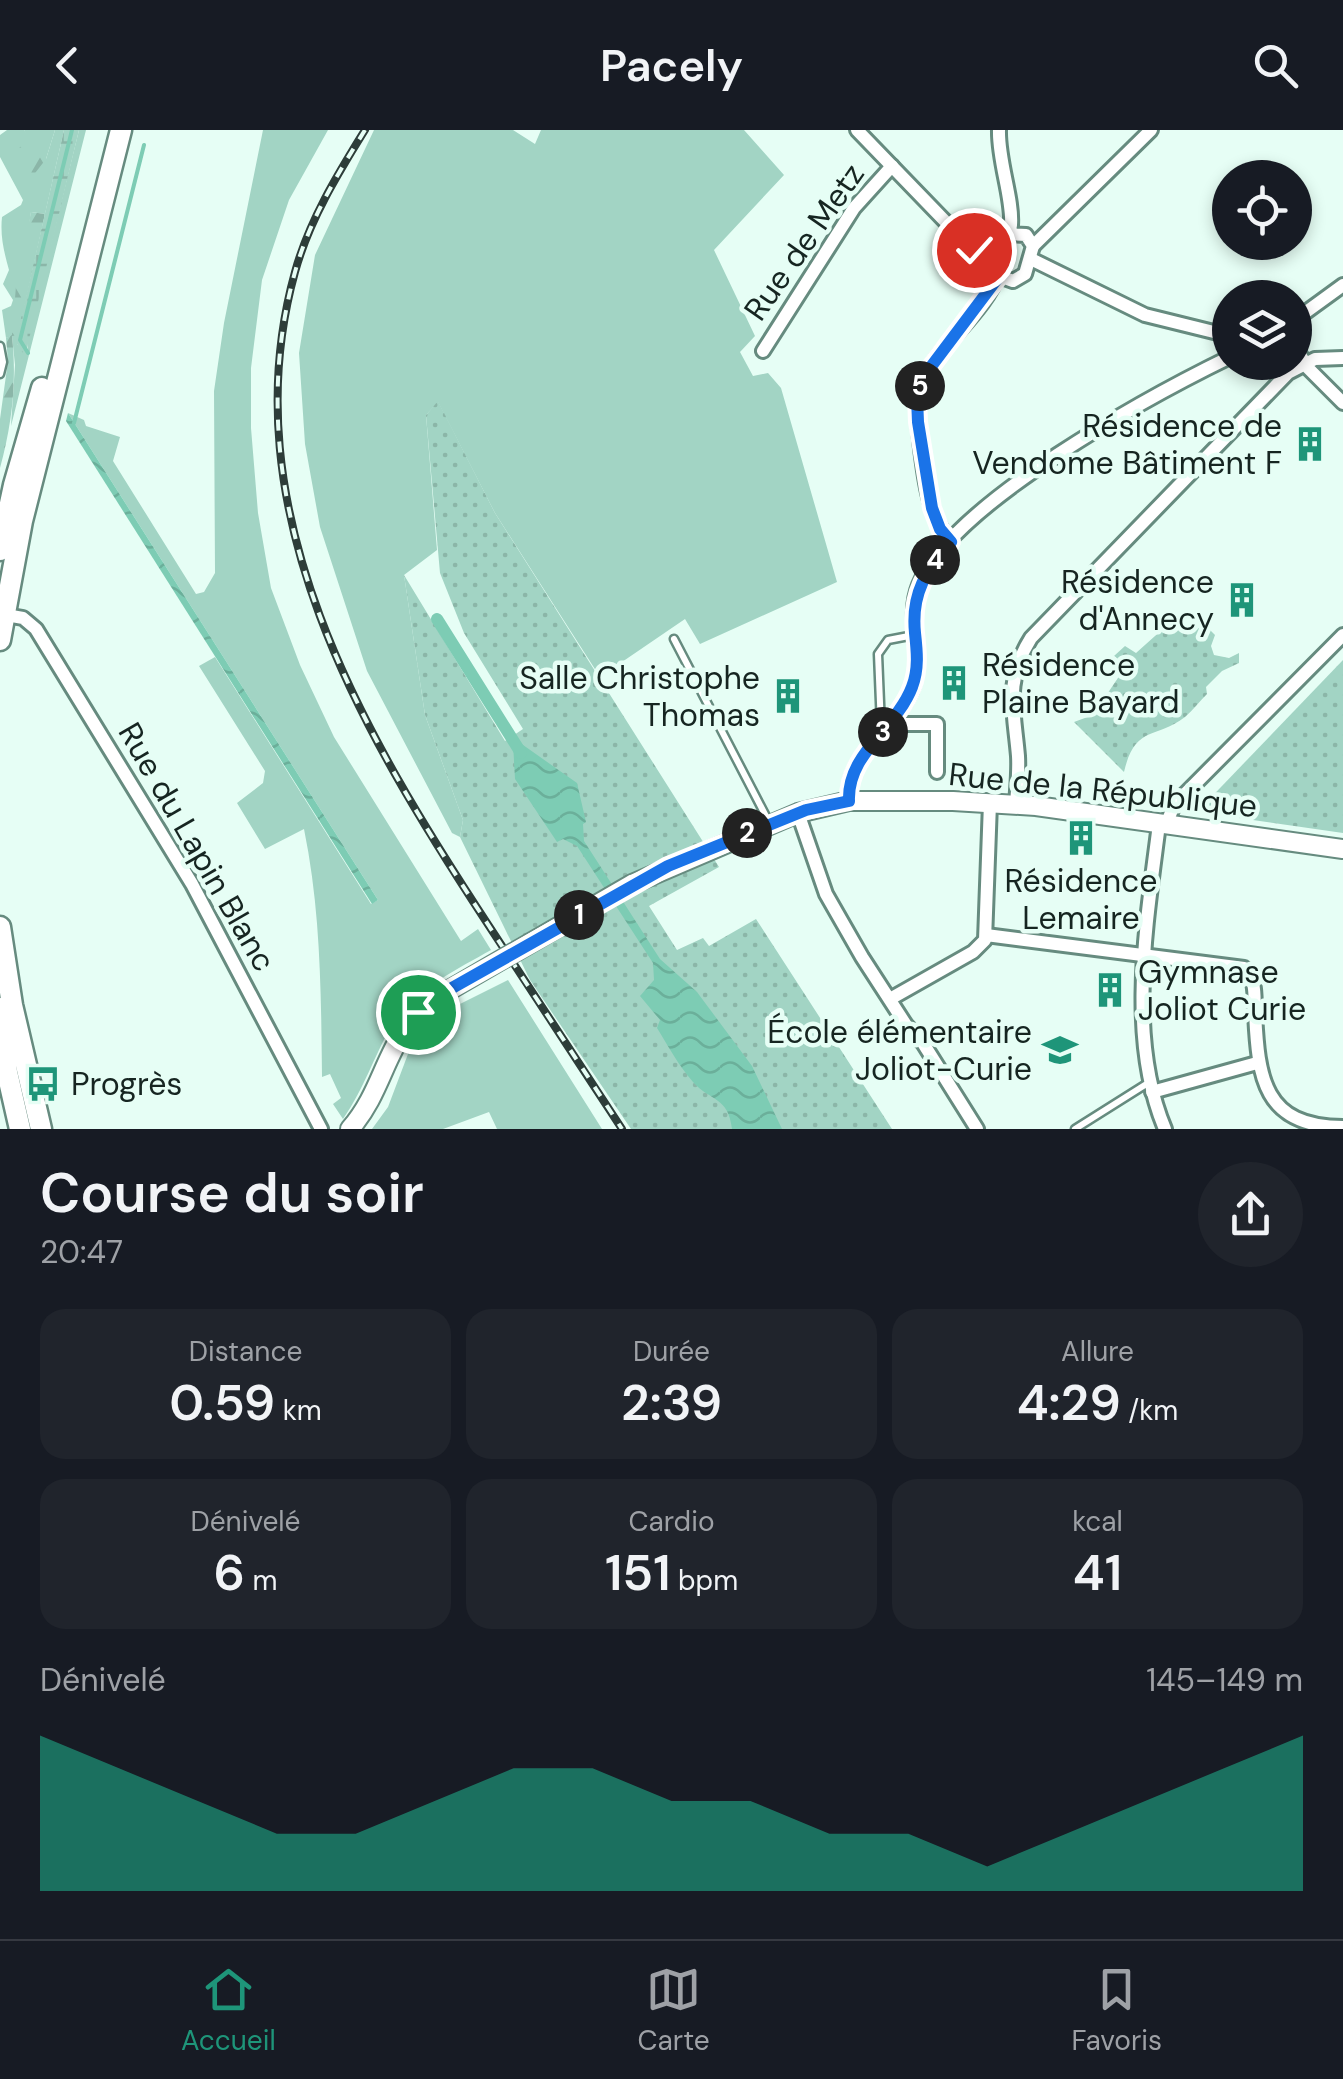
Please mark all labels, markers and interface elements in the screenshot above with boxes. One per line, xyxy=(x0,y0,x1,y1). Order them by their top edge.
text: Pacely xyxy=(600,36,743,95)
icon: back xyxy=(40,38,95,93)
icon: search xyxy=(1248,38,1303,93)
street label: Rue de Metz xyxy=(734,155,874,329)
map controls xyxy=(1212,160,1312,380)
button: locate xyxy=(1212,160,1312,260)
pin xyxy=(932,208,1017,293)
icon: check xyxy=(947,223,1002,278)
button: layers xyxy=(1212,280,1312,380)
pin: 5 xyxy=(895,361,945,411)
text: 5 xyxy=(911,367,929,404)
place label: Résidence de Vendome Bâtiment F xyxy=(972,405,1282,484)
building icon: Résidence de Vendome Bâtiment F xyxy=(1291,425,1329,463)
pin: 4 xyxy=(910,535,960,585)
text: 4 xyxy=(926,541,944,578)
place label: Résidence d'Annecy xyxy=(1061,561,1214,640)
building icon: Résidence d'Annecy xyxy=(1223,581,1261,619)
place label: Résidence Plaine Bayard xyxy=(982,644,1180,723)
place label: Salle Christophe Thomas xyxy=(519,657,760,736)
building icon: Résidence Plaine Bayard xyxy=(935,664,973,702)
building icon: Salle Christophe Thomas xyxy=(769,677,807,715)
pin: 3 xyxy=(858,707,908,757)
text: 3 xyxy=(875,713,891,750)
street label: Rue du Lapin Blanc xyxy=(109,715,285,979)
street label: Rue de la République xyxy=(947,753,1259,827)
pin: 2 xyxy=(722,808,772,858)
text: 2 xyxy=(739,814,755,851)
building icon: Résidence Lemaire xyxy=(1062,819,1100,857)
place label: Résidence Lemaire xyxy=(1004,860,1158,939)
pin: 1 xyxy=(554,890,604,940)
text: 1 xyxy=(574,896,584,933)
place label: Gymnase Joliot Curie xyxy=(1138,951,1306,1030)
pin xyxy=(376,970,461,1055)
building icon: Gymnase Joliot Curie xyxy=(1091,971,1129,1009)
icon: arrive xyxy=(391,985,446,1040)
place label: École élémentaire Joliot-Curie xyxy=(767,1011,1032,1090)
school or university icon: École élémentaire Joliot-Curie xyxy=(1041,1031,1079,1069)
place label: Progrès xyxy=(71,1063,182,1105)
bus stop icon: Progrès xyxy=(24,1065,62,1103)
text: Course du soir xyxy=(40,1157,424,1229)
button: share xyxy=(1198,1162,1303,1267)
text: 20:47 xyxy=(40,1231,123,1273)
text: Distance xyxy=(189,1333,302,1370)
text: Durée xyxy=(633,1333,710,1370)
text: Allure xyxy=(1061,1333,1134,1370)
text: 0.59 xyxy=(169,1370,275,1436)
text: 2:39 xyxy=(621,1370,722,1436)
text: 4:29 xyxy=(1017,1370,1121,1436)
text: km xyxy=(275,1392,322,1429)
text: /km xyxy=(1121,1392,1178,1429)
text: Dénivelé xyxy=(190,1503,301,1540)
text: Cardio xyxy=(628,1503,715,1540)
text: kcal xyxy=(1072,1503,1123,1540)
text: 6 xyxy=(213,1540,245,1606)
text: 151 xyxy=(605,1540,671,1606)
text: 41 xyxy=(1073,1540,1122,1606)
text: m xyxy=(245,1562,278,1599)
text: bpm xyxy=(671,1562,738,1599)
text: Dénivelé xyxy=(40,1659,166,1701)
text: 145–149 m xyxy=(1146,1659,1303,1701)
tab: Accueil xyxy=(181,1962,276,2059)
tab: Carte xyxy=(638,1962,710,2059)
tab: Favoris xyxy=(1072,1962,1162,2059)

